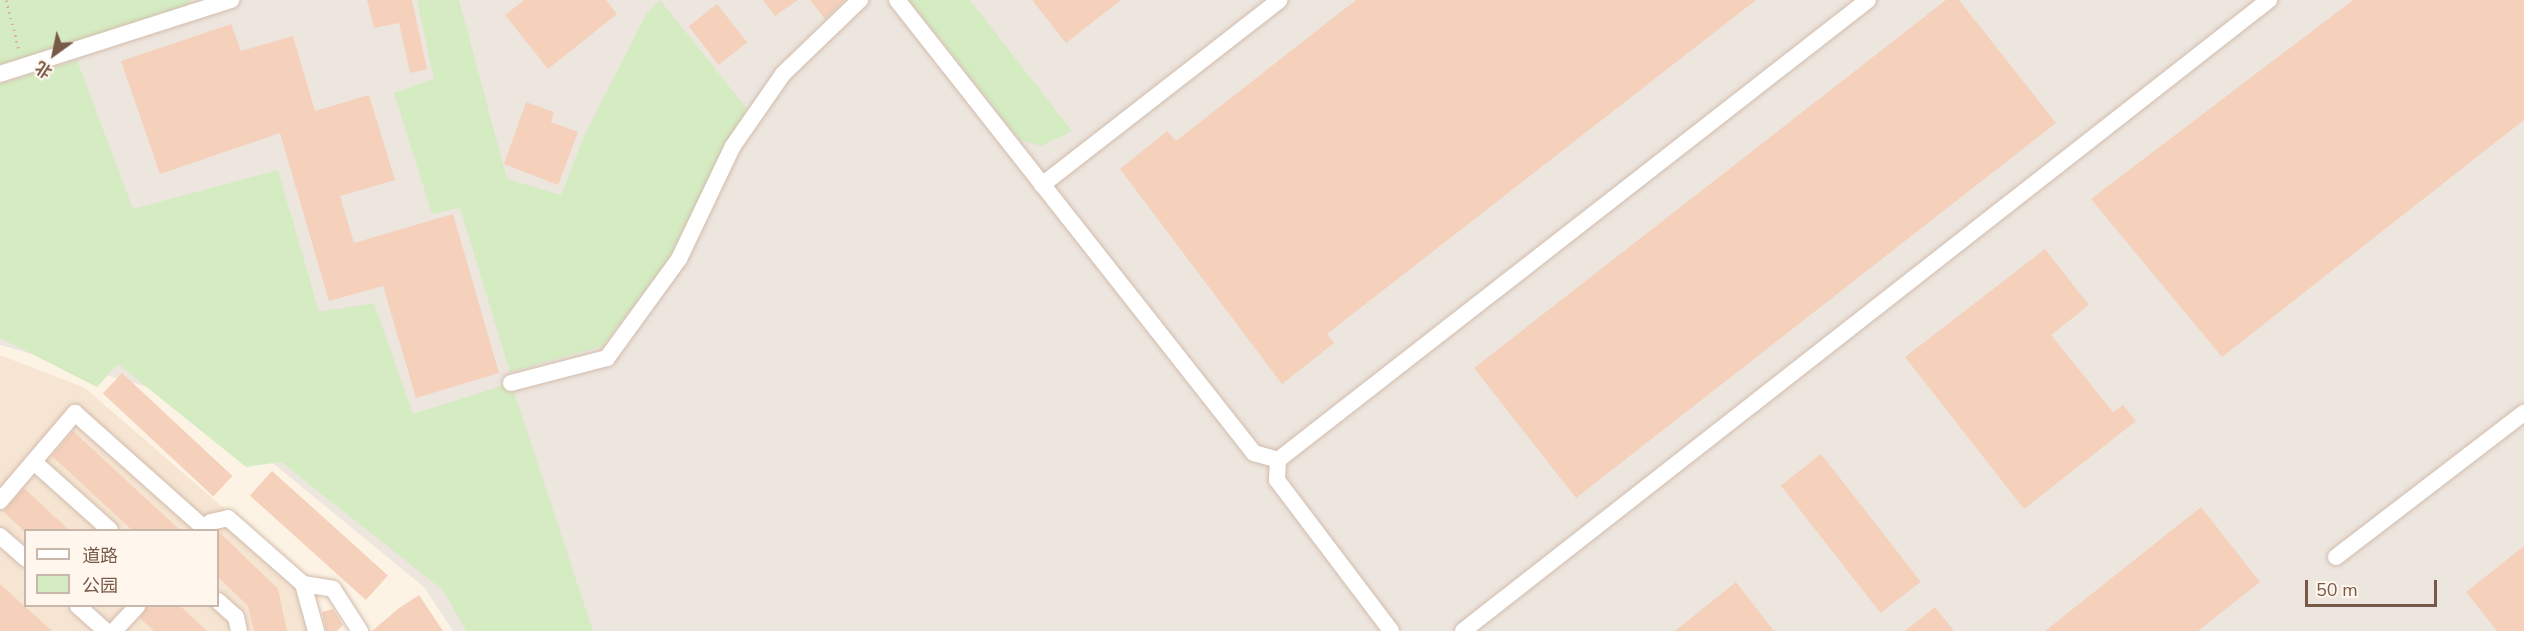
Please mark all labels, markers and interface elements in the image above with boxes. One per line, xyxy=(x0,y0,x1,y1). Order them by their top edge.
north arrow xyxy=(24,24,84,84)
text: 北 xyxy=(31,56,57,83)
legend xyxy=(24,529,219,607)
text: 道路 xyxy=(82,544,118,568)
scale bar xyxy=(2308,568,2440,606)
text: 公园 xyxy=(82,574,118,598)
text: 50 m xyxy=(2316,578,2358,602)

